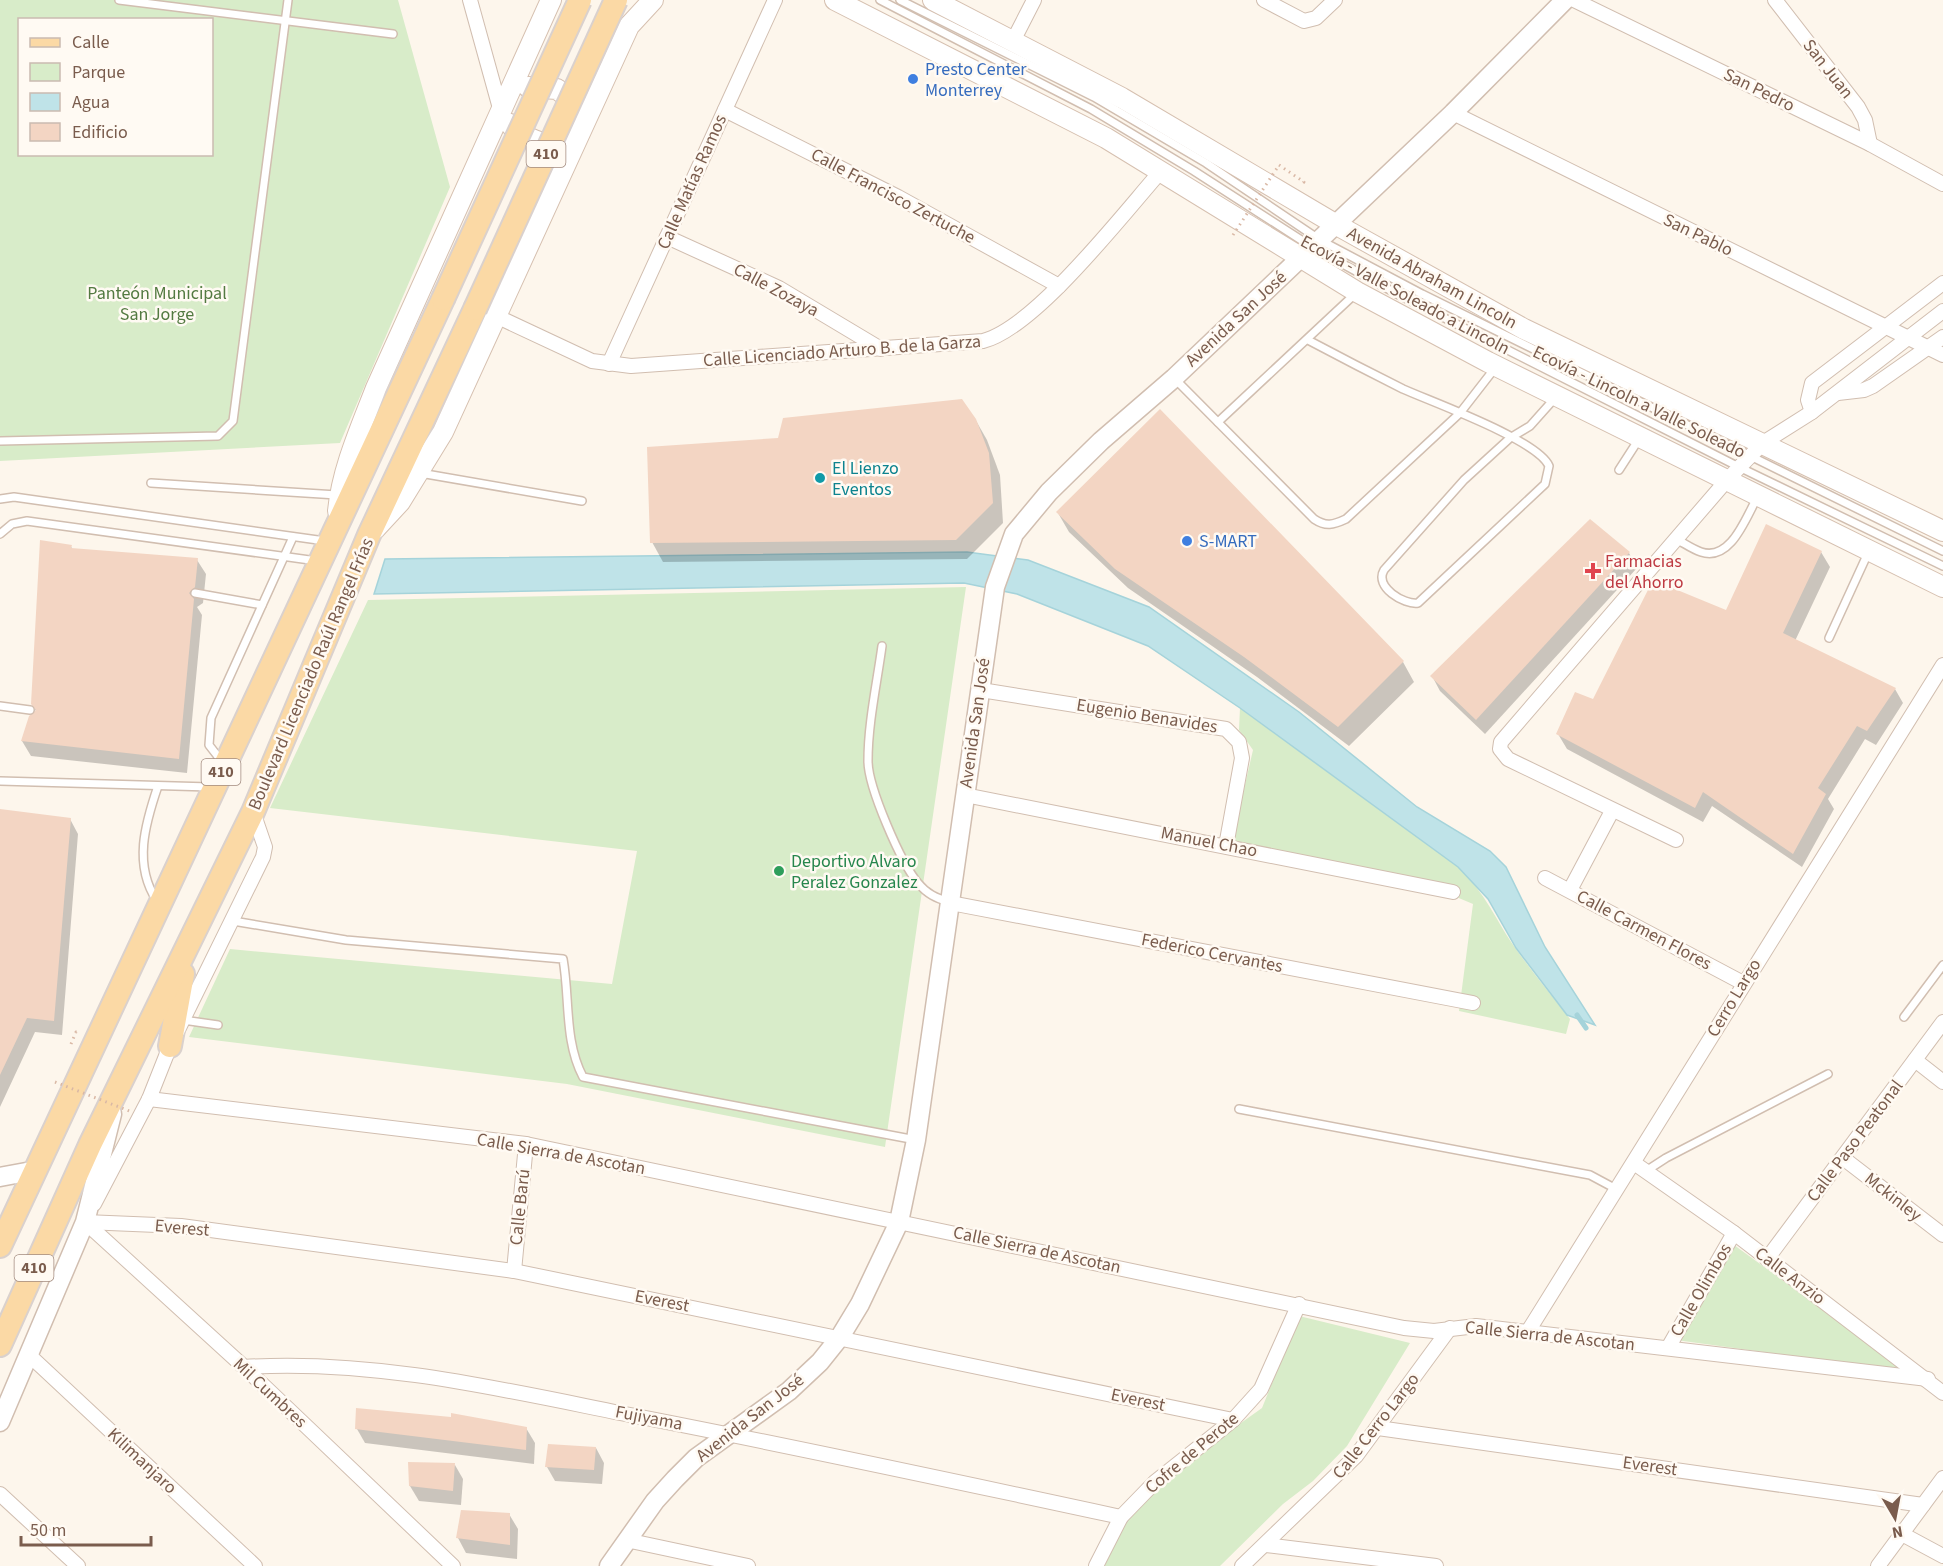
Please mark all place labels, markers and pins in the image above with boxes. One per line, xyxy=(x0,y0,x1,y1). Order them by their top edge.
place label: Presto Center Monterrey xyxy=(925,57,1027,103)
marker: Presto Center Monterrey xyxy=(906,72,920,86)
place label: El Lienzo Eventos xyxy=(832,456,899,502)
marker: El Lienzo Eventos xyxy=(813,471,827,485)
place label: S-MART xyxy=(1199,529,1257,554)
marker: S-MART xyxy=(1180,534,1194,548)
place label: Farmacias del Ahorro xyxy=(1605,549,1684,595)
marker: Farmacias del Ahorro xyxy=(1586,564,1600,578)
place label: Deportivo Alvaro Peralez Gonzalez xyxy=(791,849,918,895)
marker: Deportivo Alvaro Peralez Gonzalez xyxy=(772,864,786,878)

